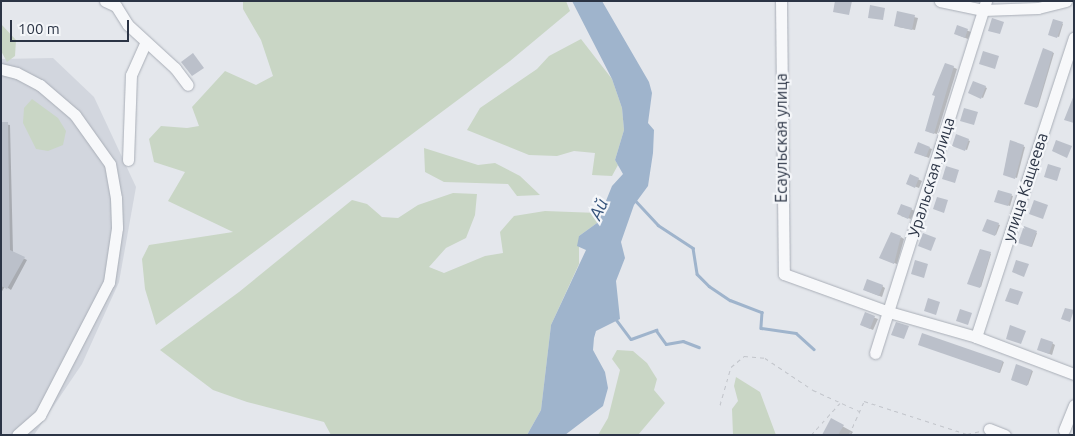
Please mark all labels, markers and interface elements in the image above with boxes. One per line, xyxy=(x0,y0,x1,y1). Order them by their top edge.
scale bar xyxy=(12,10,131,42)
text: 100 m xyxy=(18,20,60,37)
street label: Есаульская улица xyxy=(771,73,791,203)
street label: Уральская улица xyxy=(904,115,958,239)
street label: улица Кащеева xyxy=(998,130,1052,244)
water label: Ай xyxy=(584,195,612,223)

